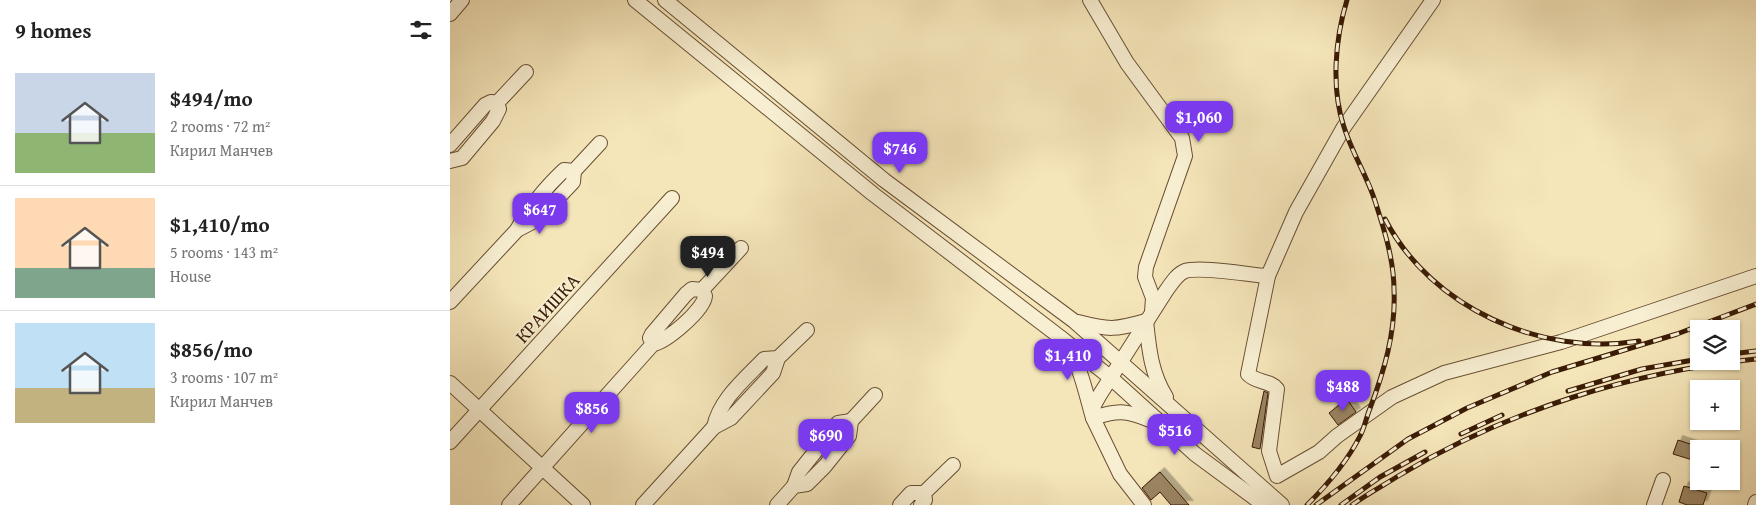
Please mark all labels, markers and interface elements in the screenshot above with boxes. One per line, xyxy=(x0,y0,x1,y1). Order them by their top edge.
text: 9 homes xyxy=(15,15,91,46)
icon: filters xyxy=(407,16,435,44)
text: $494/mo xyxy=(170,83,253,114)
icon: home xyxy=(55,93,115,153)
pin: $1,060 xyxy=(1158,100,1240,143)
text: $1,060 xyxy=(1176,105,1222,129)
text: 2 rooms · 72 m² xyxy=(170,114,270,138)
pin: $746 xyxy=(870,132,930,174)
text: $746 xyxy=(883,136,917,160)
text: Кирил Манчев xyxy=(170,138,273,162)
pin: $647 xyxy=(510,192,570,235)
text: $647 xyxy=(523,197,557,221)
text: $1,410/mo xyxy=(170,209,270,240)
icon: home xyxy=(55,218,115,278)
pin: $494 xyxy=(678,236,738,278)
text: 5 rooms · 143 m² xyxy=(170,240,278,264)
text: $494 xyxy=(691,240,725,264)
text: House xyxy=(170,264,211,288)
street label: КРАИШКА xyxy=(508,267,586,349)
map controls xyxy=(1690,320,1740,490)
button: layers xyxy=(1690,320,1740,370)
text: $856/mo xyxy=(170,334,253,365)
pin: $1,410 xyxy=(1027,338,1109,381)
icon: home xyxy=(55,343,115,403)
text: $1,410 xyxy=(1045,343,1091,367)
text: 3 rooms · 107 m² xyxy=(170,365,278,389)
pin: $488 xyxy=(1313,370,1373,412)
text: $488 xyxy=(1326,374,1360,398)
button: + xyxy=(1690,380,1740,430)
text: Кирил Манчев xyxy=(170,389,273,413)
pin: $856 xyxy=(562,392,622,434)
text: $856 xyxy=(575,396,609,420)
pin: $516 xyxy=(1145,414,1205,456)
pin: $690 xyxy=(796,418,856,461)
text: $516 xyxy=(1158,418,1192,442)
text: $690 xyxy=(809,423,843,447)
button: − xyxy=(1690,440,1740,490)

